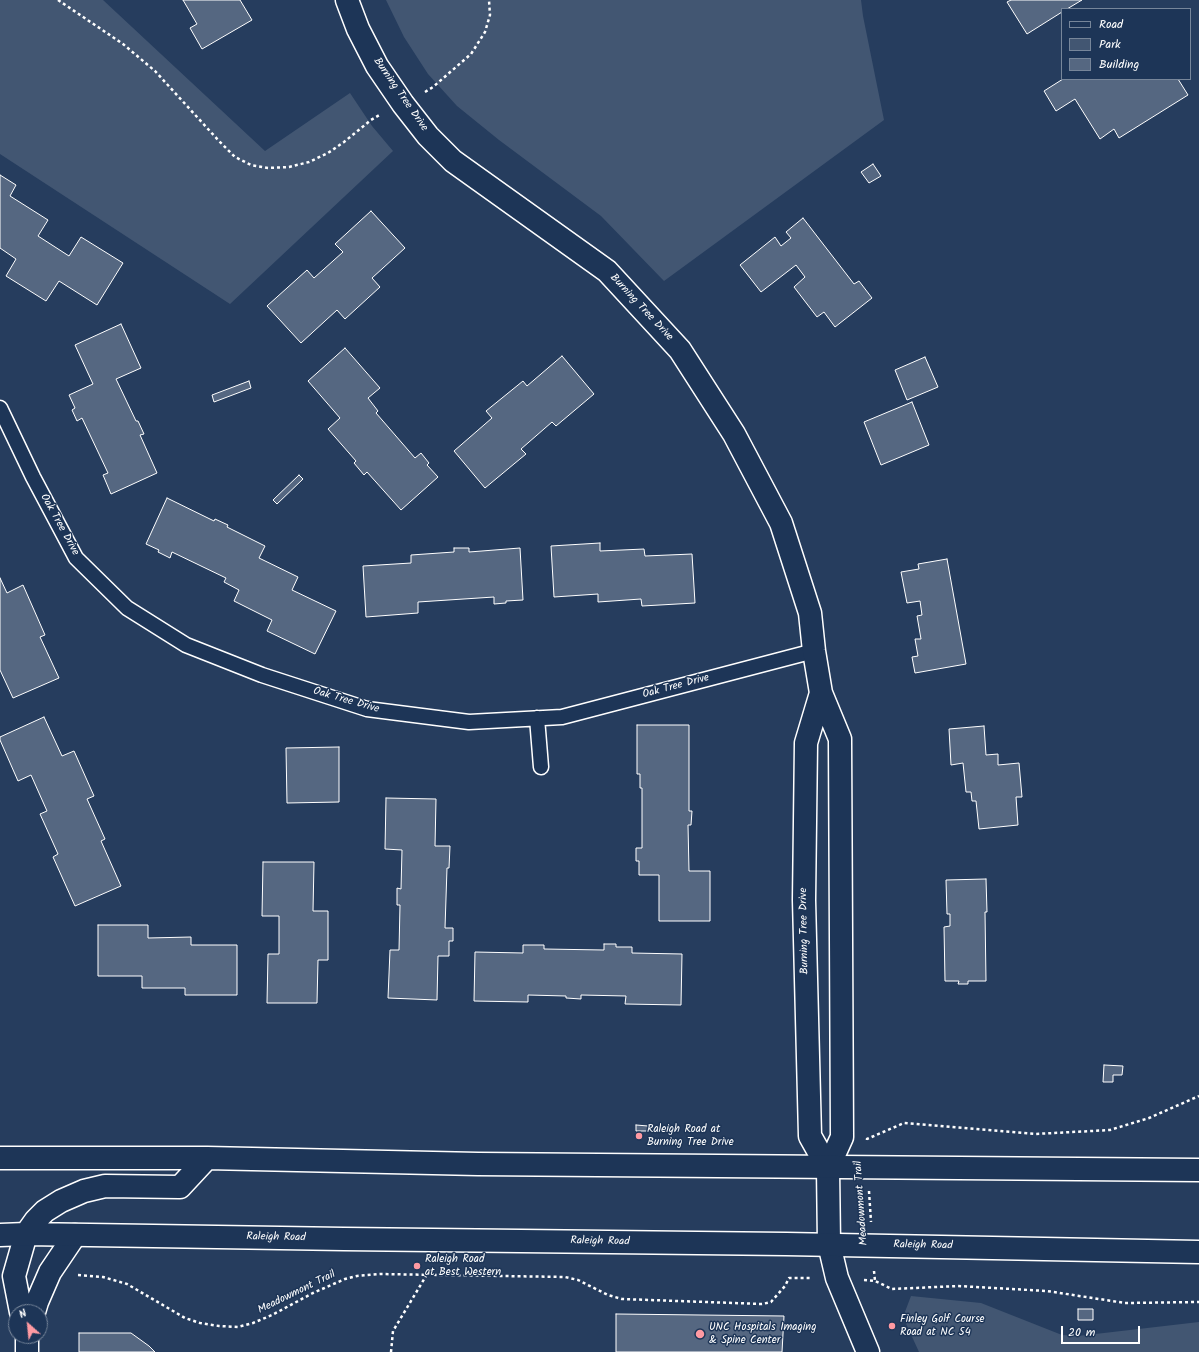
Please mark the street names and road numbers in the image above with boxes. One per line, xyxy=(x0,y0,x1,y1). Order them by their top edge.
street label: Burning Tree Drive xyxy=(370,56,430,134)
street label: Burning Tree Drive xyxy=(607,272,675,344)
street label: Oak Tree Drive xyxy=(37,492,81,558)
street label: Oak Tree Drive xyxy=(641,672,711,702)
street label: Oak Tree Drive xyxy=(311,685,381,717)
street label: Burning Tree Drive xyxy=(798,888,812,974)
street label: Meadowmont Trail xyxy=(852,1160,872,1246)
street label: Raleigh Road xyxy=(246,1231,306,1245)
street label: Raleigh Road xyxy=(570,1235,630,1249)
street label: Raleigh Road xyxy=(893,1239,953,1253)
street label: Meadowmont Trail xyxy=(256,1268,338,1318)

